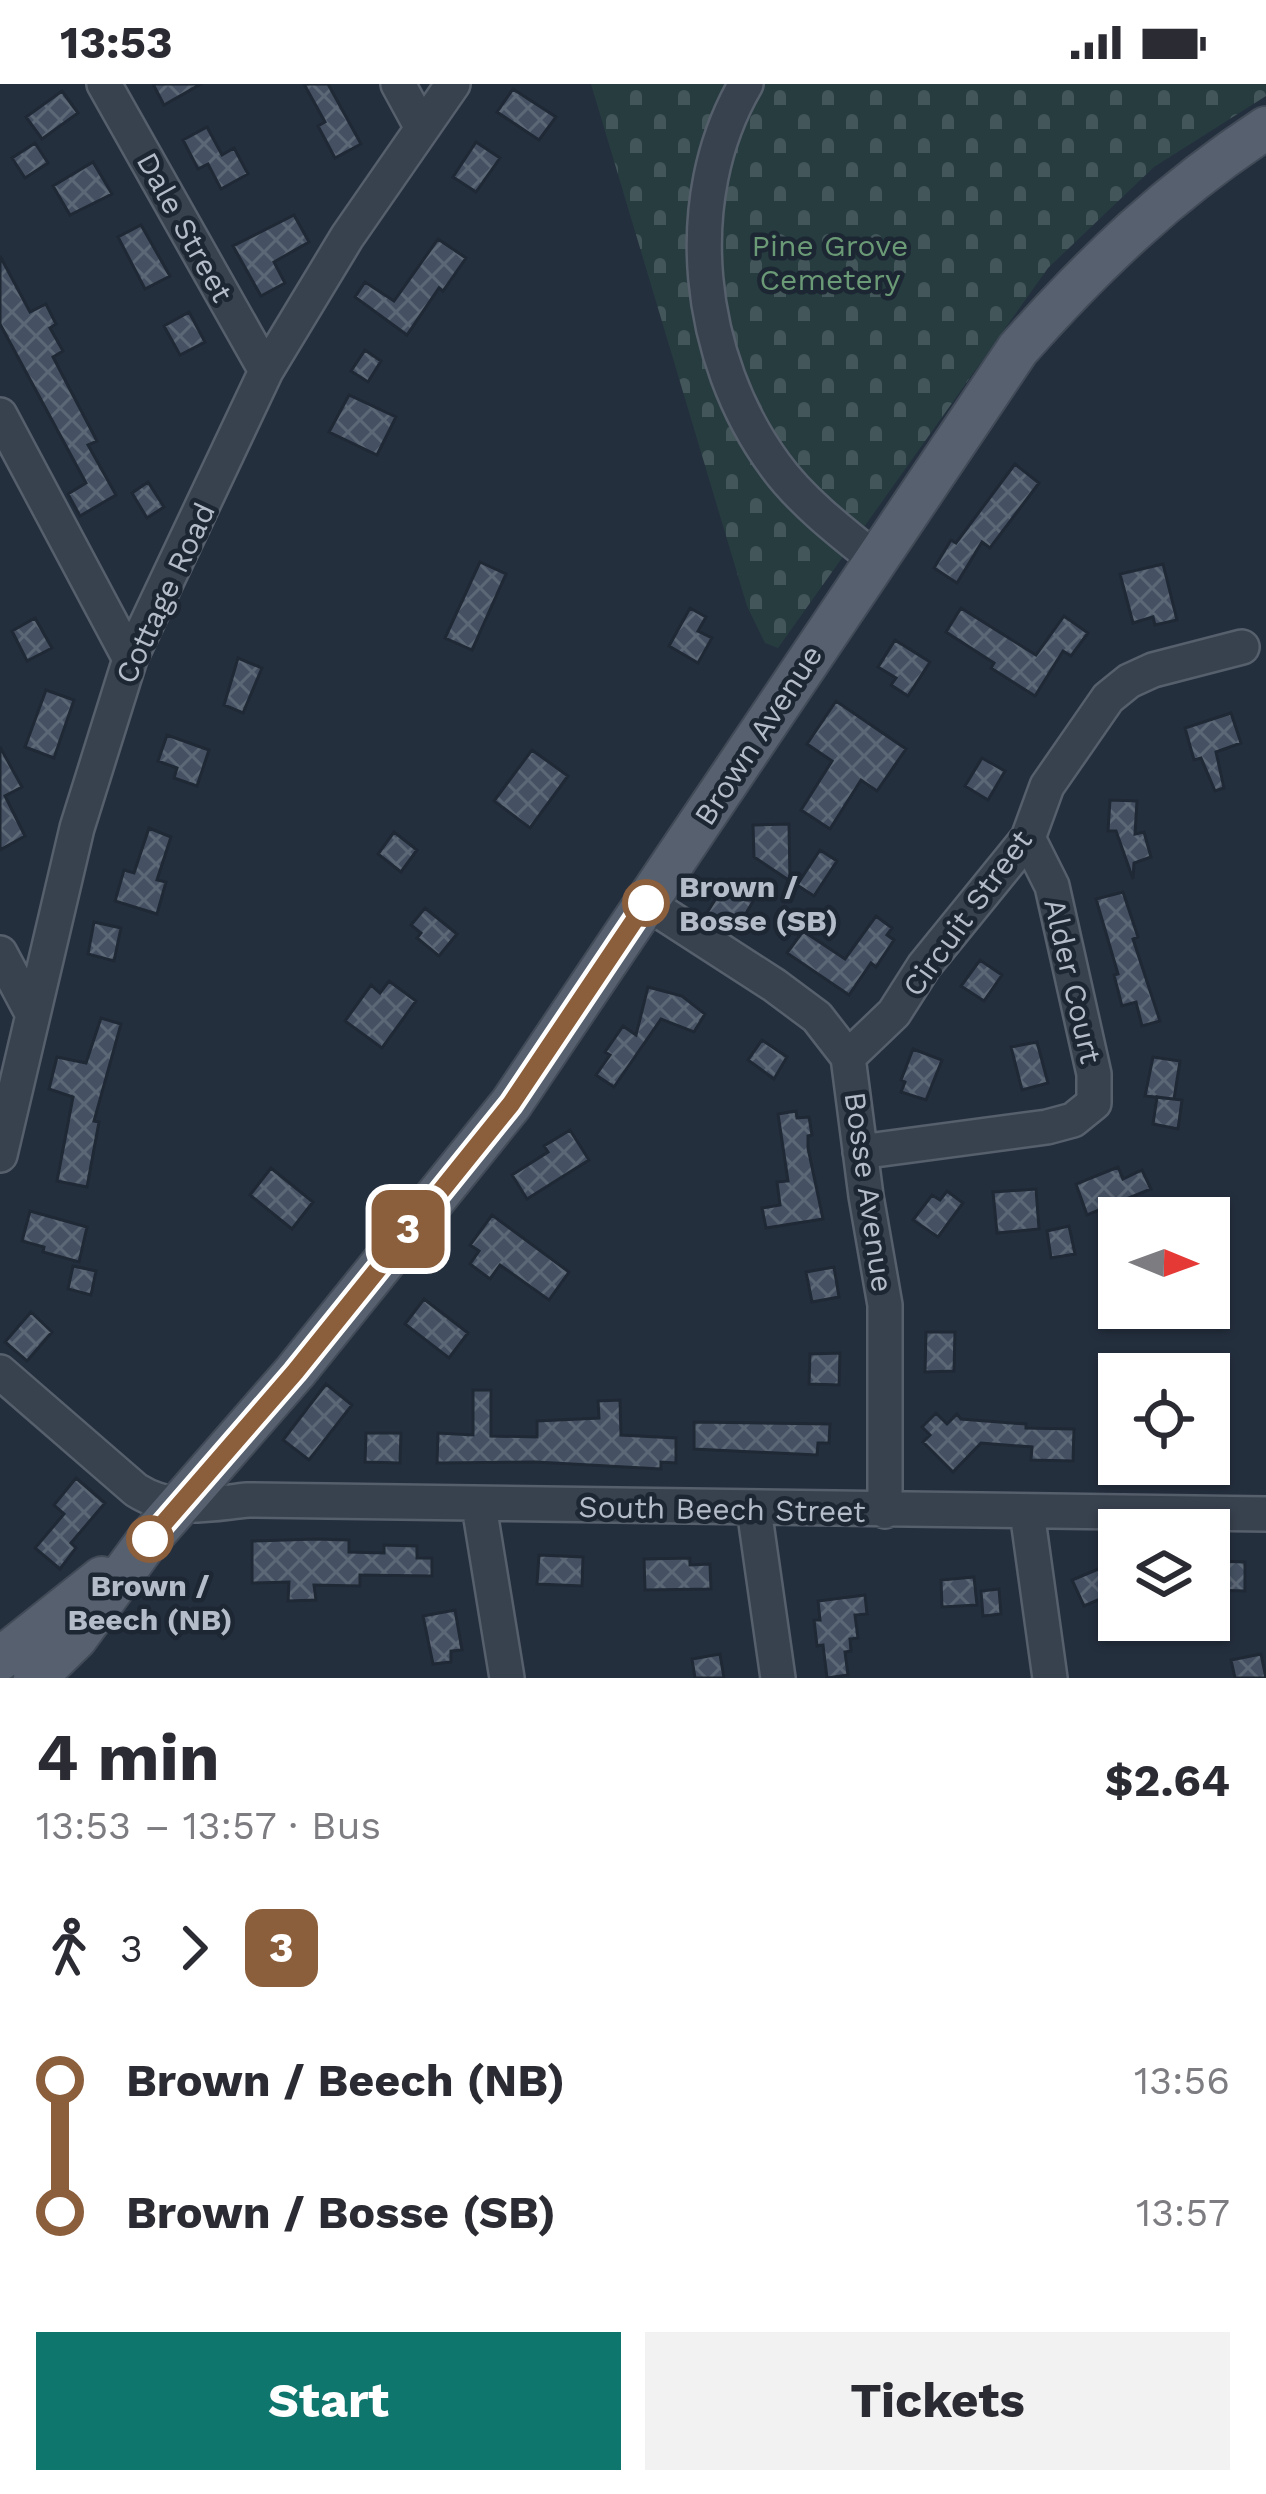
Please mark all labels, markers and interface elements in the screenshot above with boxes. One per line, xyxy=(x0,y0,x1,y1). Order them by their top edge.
text: 13:53 xyxy=(60,16,173,69)
street label: Dale Street xyxy=(130,146,241,308)
park label: Pine Grove Cemetery xyxy=(752,228,908,297)
street label: Cottage Road xyxy=(108,497,222,689)
street label: Brown Avenue xyxy=(687,638,829,832)
street label: Circuit Street xyxy=(895,823,1039,1003)
place label: Brown / Bosse (SB) xyxy=(679,869,838,938)
marker: Brown / Bosse (SB) xyxy=(624,881,668,925)
street label: Alder Court xyxy=(1037,895,1109,1067)
street label: Bosse Avenue xyxy=(838,1090,900,1294)
line badge: 3 xyxy=(369,1190,447,1268)
north arrow xyxy=(1098,1197,1230,1329)
map controls xyxy=(1098,1197,1230,1641)
text: 3 xyxy=(396,1204,420,1253)
button: locate xyxy=(1098,1353,1230,1485)
street label: South Beech Street xyxy=(578,1489,866,1529)
button: layers xyxy=(1098,1509,1230,1641)
marker: Brown / Beech (NB) xyxy=(128,1517,172,1561)
place label: Brown / Beech (NB) xyxy=(67,1568,233,1637)
text: 4 min xyxy=(36,1719,220,1796)
text: $2.64 xyxy=(1105,1754,1230,1807)
text: 13:53 – 13:57 · Bus xyxy=(36,1803,381,1848)
icon: walk xyxy=(36,1915,102,1981)
icon: forward xyxy=(161,1915,227,1981)
text: 3 xyxy=(269,1923,294,1972)
text: 3 xyxy=(120,1926,143,1971)
text: Brown / Beech (NB) xyxy=(126,2054,565,2107)
text: 13:56 xyxy=(1134,2058,1230,2103)
text: Brown / Bosse (SB) xyxy=(126,2186,556,2239)
text: 13:57 xyxy=(1136,2190,1230,2235)
button: Start xyxy=(36,2332,621,2470)
button: Tickets xyxy=(645,2332,1230,2470)

